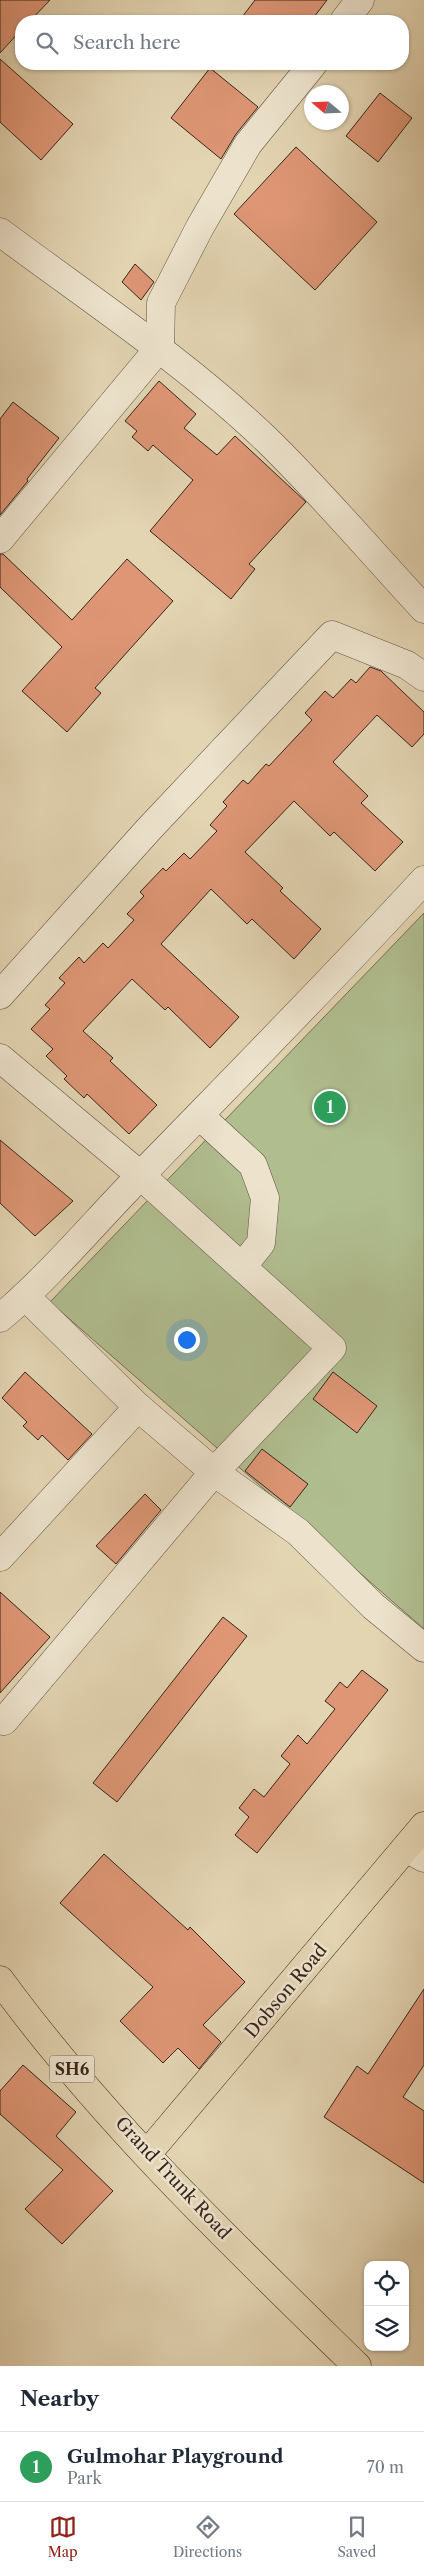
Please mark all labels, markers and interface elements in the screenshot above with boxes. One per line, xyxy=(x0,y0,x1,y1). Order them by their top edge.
search box xyxy=(15,15,409,70)
icon: search xyxy=(33,29,61,57)
text: Search here xyxy=(73,31,181,54)
north arrow xyxy=(304,85,349,130)
pin: 1 xyxy=(314,1088,346,1126)
your location xyxy=(174,1327,200,1353)
street label: Dobson Road xyxy=(240,1939,332,2042)
road number: SH6 xyxy=(50,2056,94,2082)
street label: Grand Trunk Road xyxy=(110,2112,236,2244)
map controls xyxy=(364,2261,409,2351)
button: locate xyxy=(364,2261,409,2306)
button: layers xyxy=(364,2306,409,2351)
text: Nearby xyxy=(20,2386,99,2411)
text: Gulmohar Playground xyxy=(67,2445,283,2468)
text: 1 xyxy=(32,2457,40,2477)
text: 70 m xyxy=(367,2457,404,2477)
text: Park xyxy=(67,2468,102,2488)
tab: Map xyxy=(48,2513,78,2561)
tab: Directions xyxy=(173,2513,242,2561)
tab: Saved xyxy=(337,2513,376,2561)

